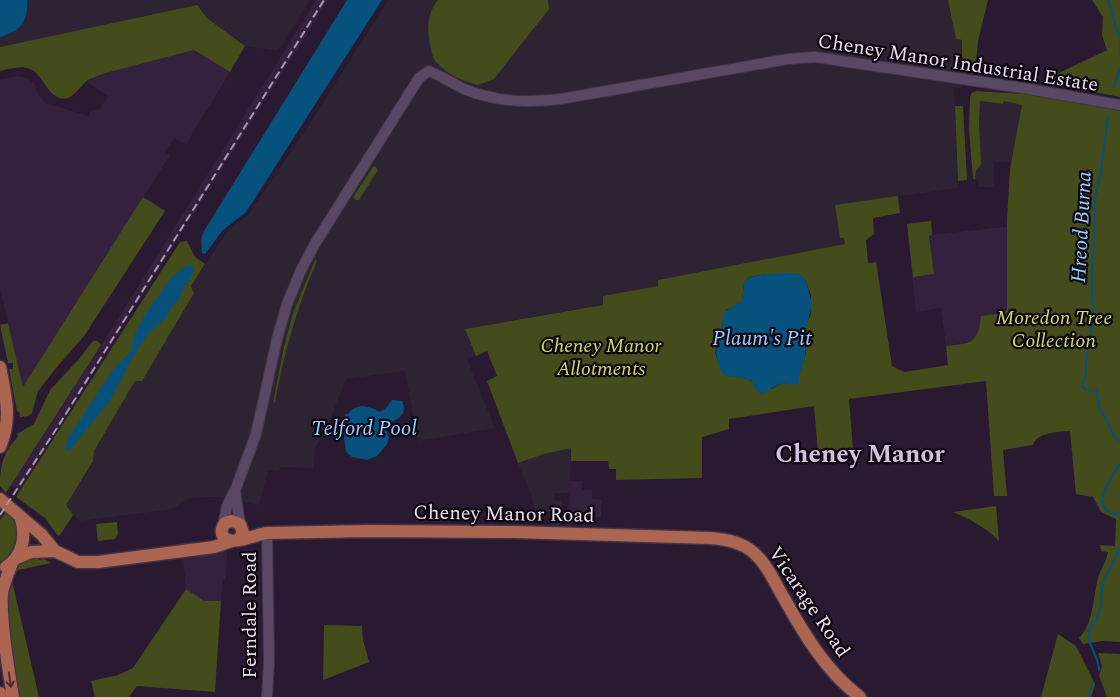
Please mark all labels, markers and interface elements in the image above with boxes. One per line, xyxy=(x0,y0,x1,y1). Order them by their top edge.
street label: Cheney Manor Industrial Estate xyxy=(816,26,1100,100)
water label: Hreod Burna xyxy=(1063,170,1101,284)
park label: Moredon Tree Collection xyxy=(996,303,1112,356)
water label: Plaum's Pit xyxy=(712,323,812,355)
park label: Cheney Manor Allotments xyxy=(541,331,663,384)
water label: Telford Pool xyxy=(311,413,417,445)
district label: Cheney Manor xyxy=(775,436,945,474)
street label: Cheney Manor Road xyxy=(413,497,595,531)
street label: Vicarage Road xyxy=(761,540,857,664)
street label: Ferndale Road xyxy=(235,551,265,679)
one-way arrow xyxy=(6,672,16,688)

